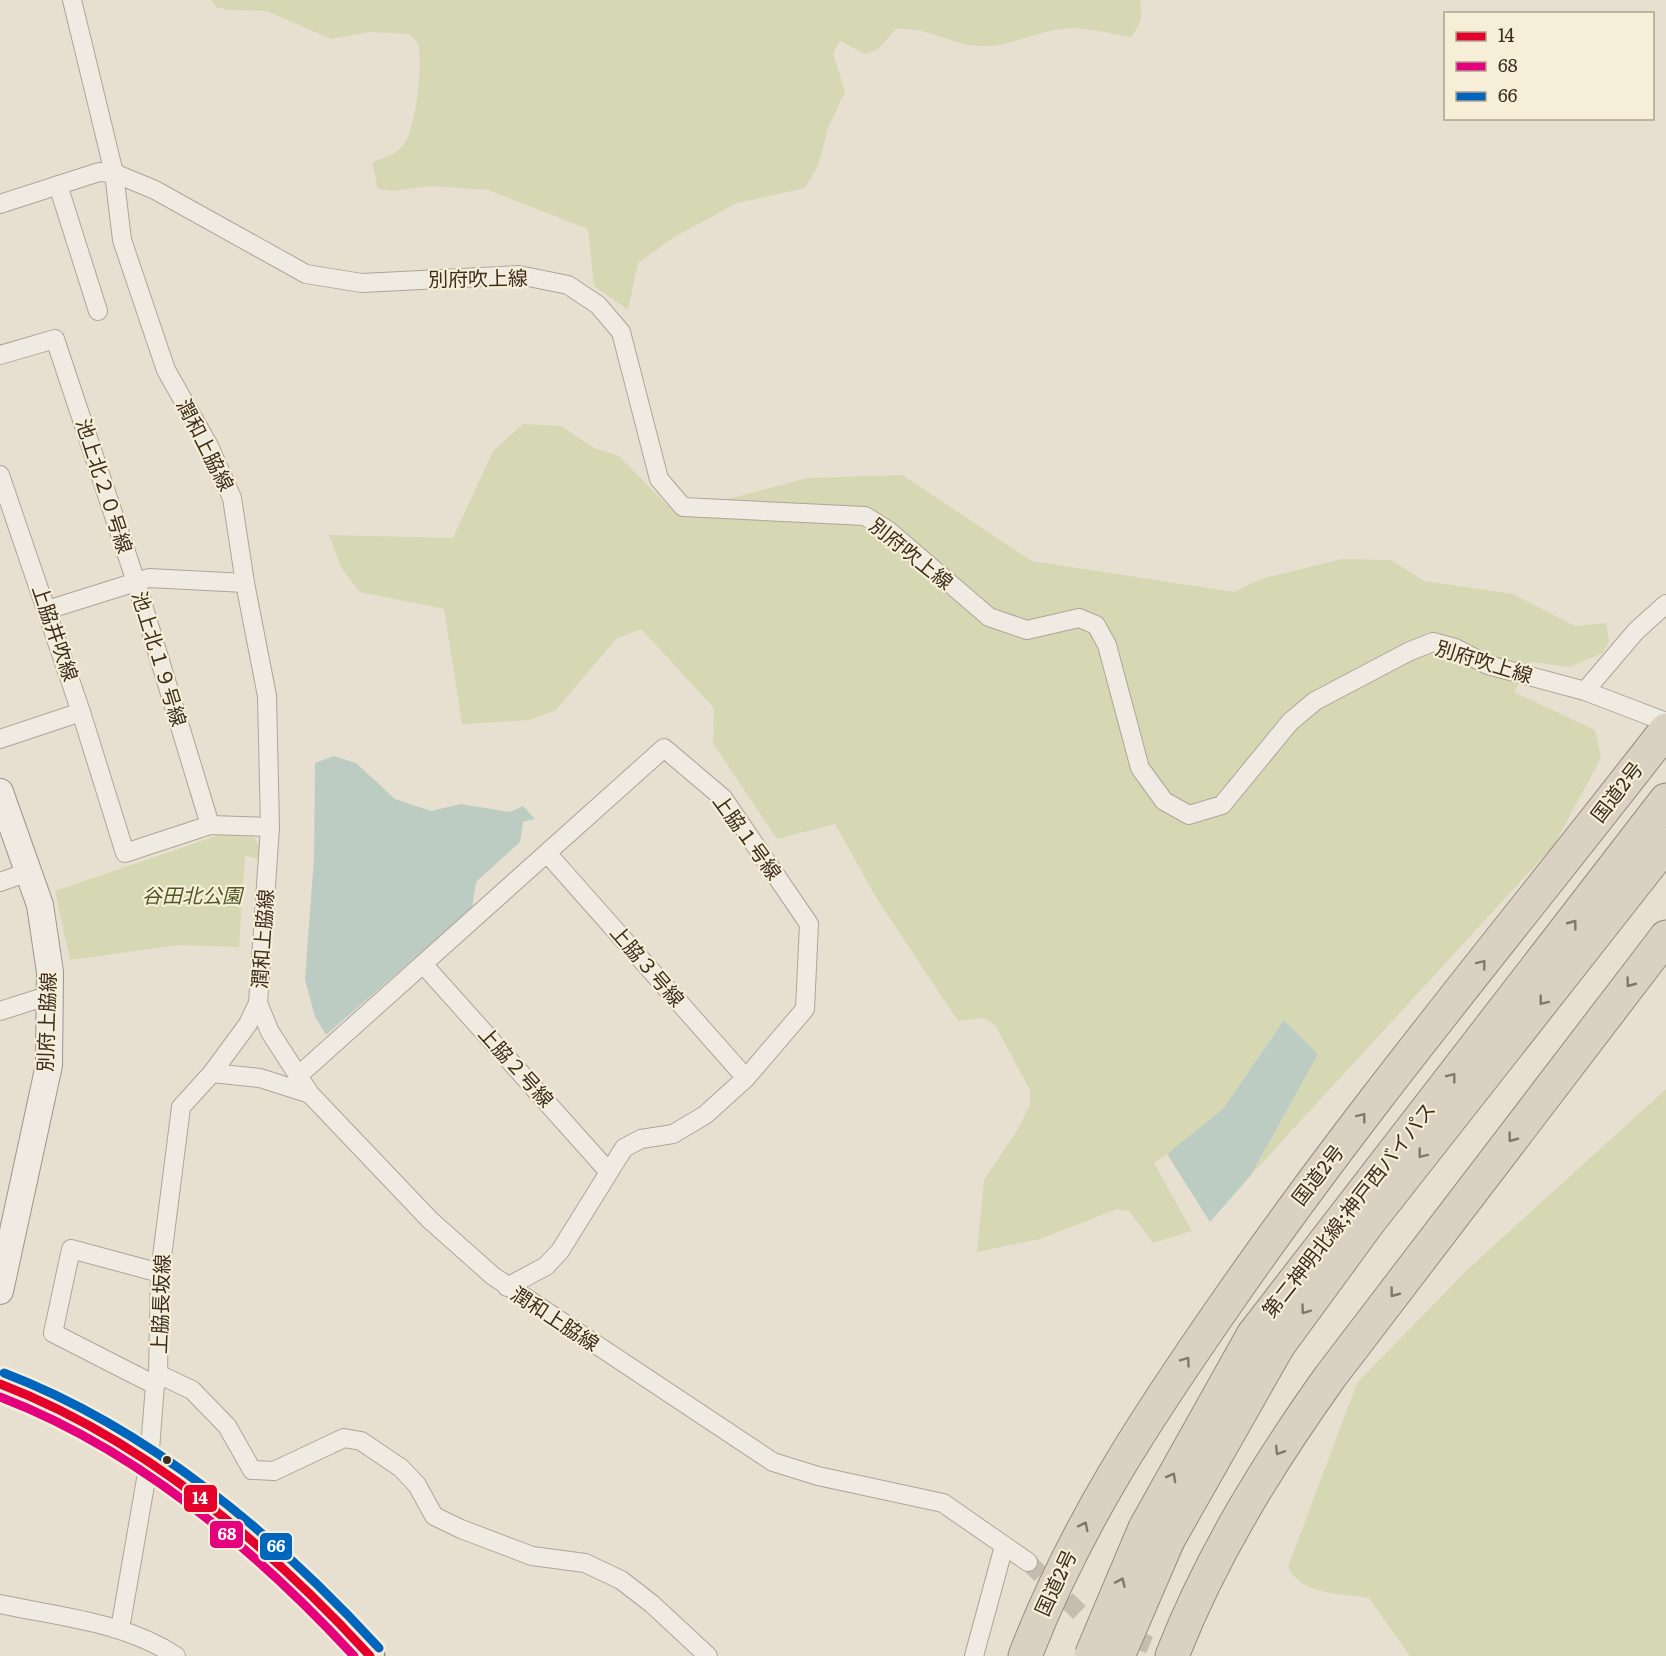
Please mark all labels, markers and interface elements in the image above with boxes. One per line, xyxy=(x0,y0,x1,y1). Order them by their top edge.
legend xyxy=(1444,12,1654,120)
text: 14 xyxy=(1498,21,1515,48)
text: 68 xyxy=(1498,51,1518,78)
text: 66 xyxy=(1498,81,1518,108)
street label: 別府吹上線 xyxy=(428,261,528,293)
street label: 潤和上脇線 xyxy=(171,393,243,495)
street label: 池上北２０号線 xyxy=(70,414,142,557)
street label: 別府吹上線 xyxy=(864,509,961,596)
street label: 上脇井吹線 xyxy=(26,580,87,685)
street label: 池上北１９号線 xyxy=(126,587,196,730)
street label: 別府吹上線 xyxy=(1432,631,1537,689)
street label: 国道2号 xyxy=(1582,754,1649,828)
street label: 上脇１号線 xyxy=(707,787,790,885)
park label: 谷田北公園 xyxy=(142,879,245,909)
street label: 潤和上脇線 xyxy=(243,888,279,990)
street label: 上脇３号線 xyxy=(604,917,693,1012)
one-way arrow xyxy=(1565,919,1576,930)
one-way arrow xyxy=(1474,959,1485,970)
street label: 別府上脇線 xyxy=(28,971,62,1072)
one-way arrow xyxy=(1627,977,1638,988)
one-way arrow xyxy=(1539,994,1550,1005)
street label: 上脇２号線 xyxy=(473,1018,562,1113)
one-way arrow xyxy=(1445,1073,1456,1084)
street label: 第二神明北線;神戸西バイパス xyxy=(1254,1095,1441,1323)
one-way arrow xyxy=(1354,1113,1365,1124)
one-way arrow xyxy=(1509,1132,1520,1143)
street label: 国道2号 xyxy=(1283,1137,1350,1211)
one-way arrow xyxy=(1418,1147,1429,1158)
street label: 上脇長坂線 xyxy=(142,1253,176,1354)
street label: 潤和上脇線 xyxy=(506,1278,606,1357)
one-way arrow xyxy=(1390,1287,1401,1298)
one-way arrow xyxy=(1301,1303,1312,1314)
one-way arrow xyxy=(1179,1356,1190,1367)
one-way arrow xyxy=(1274,1445,1286,1455)
unlabelled marker xyxy=(161,1454,173,1466)
one-way arrow xyxy=(1165,1472,1176,1483)
line badge: 14 xyxy=(183,1484,218,1513)
text: 14 xyxy=(192,1485,208,1509)
line badge: 68 xyxy=(209,1520,244,1549)
text: 68 xyxy=(218,1521,237,1545)
one-way arrow xyxy=(1077,1522,1088,1533)
line badge: 66 xyxy=(259,1532,293,1561)
text: 66 xyxy=(267,1533,285,1557)
street label: 国道2号 xyxy=(1026,1544,1083,1620)
one-way arrow xyxy=(1114,1578,1126,1589)

